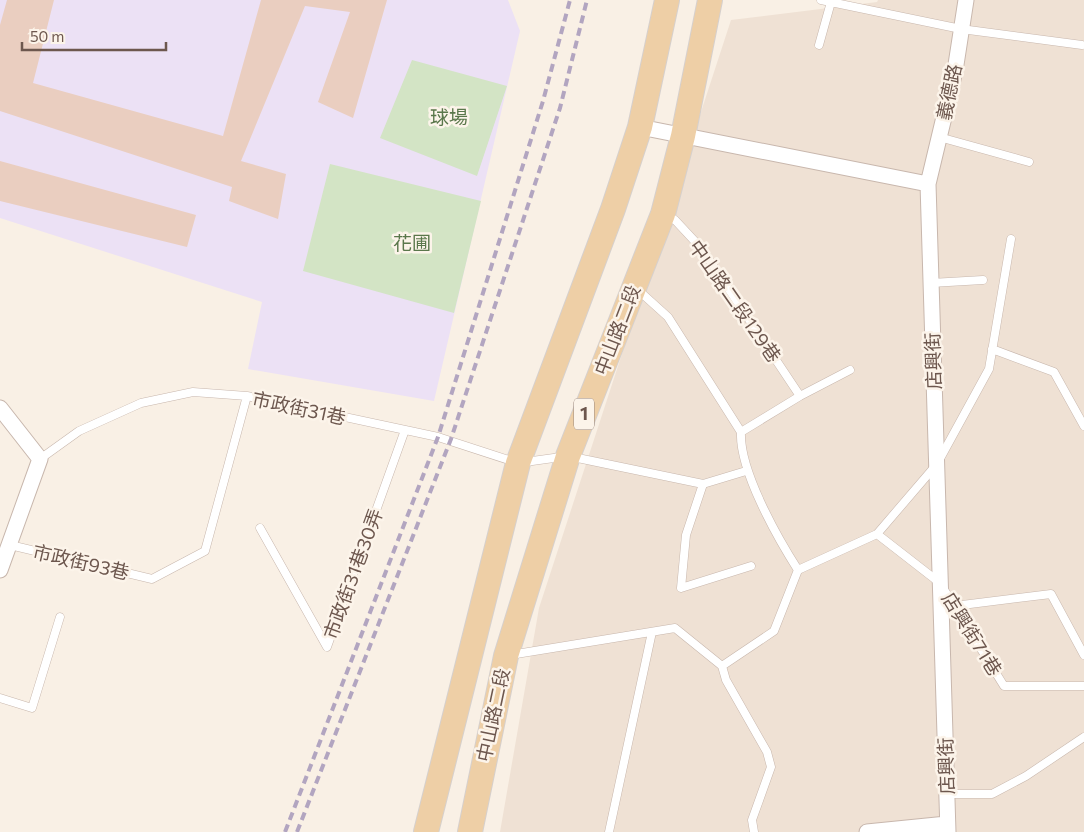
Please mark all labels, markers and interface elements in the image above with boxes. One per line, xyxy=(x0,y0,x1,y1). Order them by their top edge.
scale bar xyxy=(22,20,166,52)
text: 50 m xyxy=(30,27,64,45)
street label: 義德路 xyxy=(931,62,966,122)
park label: 球場 xyxy=(430,105,468,128)
park label: 花圃 xyxy=(393,231,431,254)
street label: 中山路二段129巷 xyxy=(685,235,786,366)
street label: 中山路二段 xyxy=(589,281,644,378)
street label: 店興街 xyxy=(920,332,945,390)
street label: 市政街31巷 xyxy=(250,386,348,429)
road number: 1 xyxy=(574,398,594,429)
street label: 市政街31巷30弄 xyxy=(318,505,387,642)
street label: 市政街93巷 xyxy=(31,539,132,584)
street label: 店興街71巷 xyxy=(938,588,1007,680)
street label: 中山路二段 xyxy=(471,666,514,764)
street label: 店興街 xyxy=(933,737,958,795)

